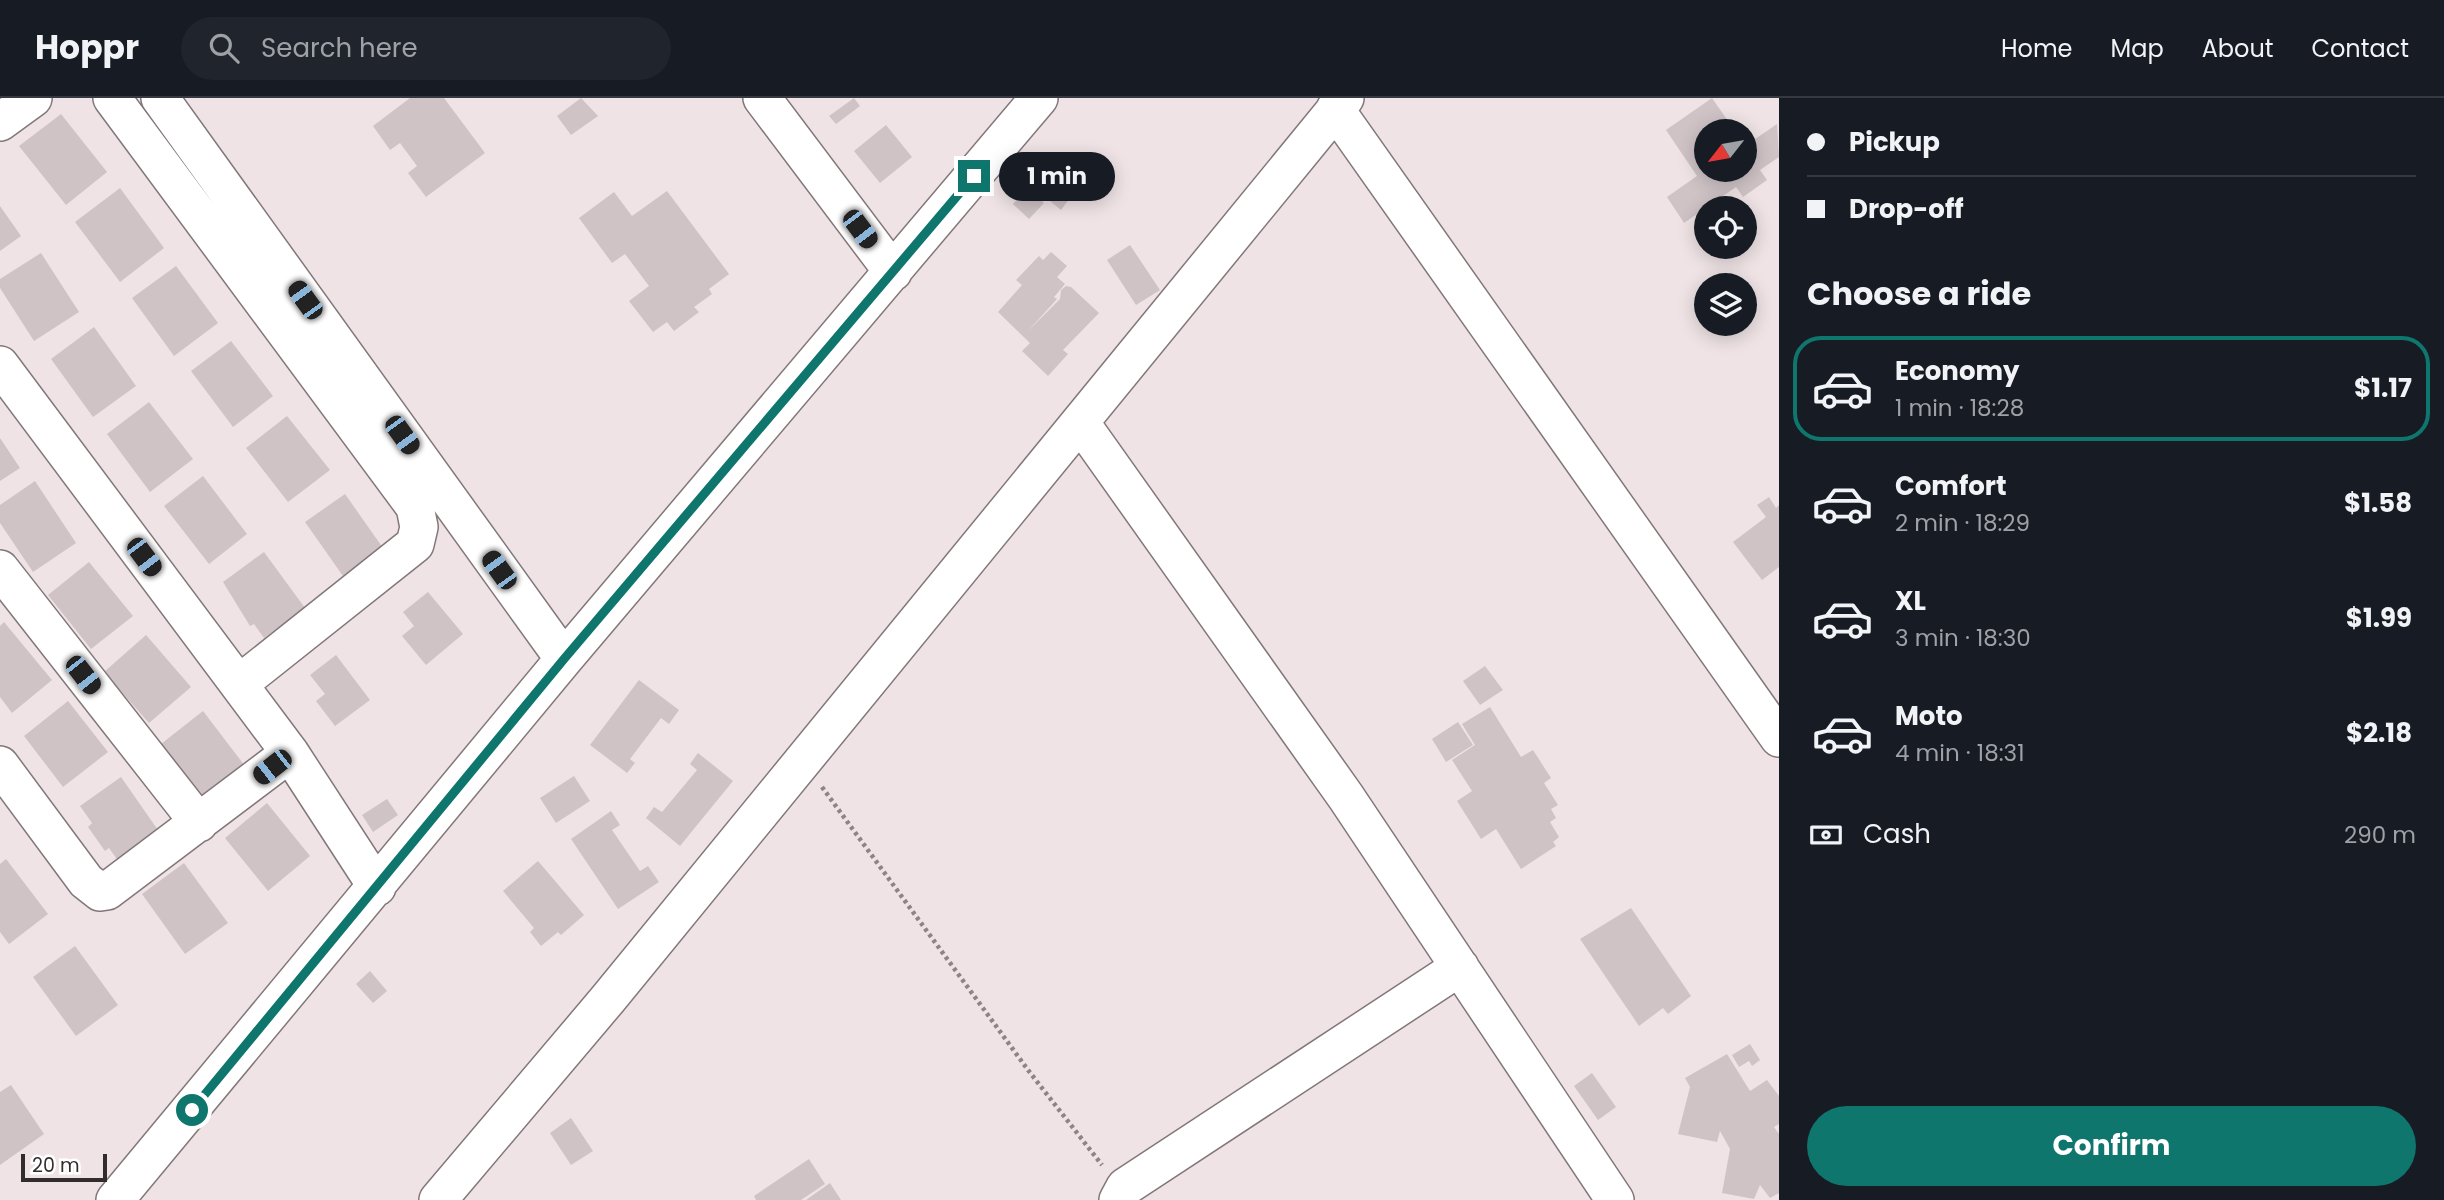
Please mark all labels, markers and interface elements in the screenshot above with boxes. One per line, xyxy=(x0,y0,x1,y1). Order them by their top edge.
search box xyxy=(181,17,671,80)
text: Hoppr xyxy=(35,24,139,71)
icon: search xyxy=(205,29,243,67)
text: Search here xyxy=(261,30,418,66)
text: Home xyxy=(2001,32,2073,65)
text: Map xyxy=(2111,32,2164,65)
text: About xyxy=(2202,32,2273,65)
text: Contact xyxy=(2311,32,2409,65)
north arrow xyxy=(1694,119,1757,182)
map controls xyxy=(1694,119,1757,336)
text: Pickup xyxy=(1849,124,1940,160)
callout: 1 min xyxy=(998,152,1114,200)
route end xyxy=(958,160,990,192)
text: 1 min xyxy=(1027,160,1087,192)
text: Drop-off xyxy=(1849,191,1964,227)
button: locate xyxy=(1694,196,1757,259)
car xyxy=(839,206,882,252)
text: Choose a ride xyxy=(1807,271,2031,316)
button: layers xyxy=(1694,273,1757,336)
car xyxy=(285,277,326,323)
text: Economy xyxy=(1895,353,2019,389)
icon: car xyxy=(1811,357,1874,420)
text: $1.17 xyxy=(2354,370,2412,406)
text: 1 min · 18:28 xyxy=(1895,392,2024,424)
car xyxy=(382,412,423,458)
text: Comfort xyxy=(1895,468,2007,504)
icon: car xyxy=(1811,472,1874,535)
text: $1.58 xyxy=(2344,485,2412,521)
text: 2 min · 18:29 xyxy=(1895,507,2030,539)
car xyxy=(123,534,166,580)
car xyxy=(479,547,520,593)
text: XL xyxy=(1895,583,1926,619)
icon: car xyxy=(1811,587,1874,650)
text: $1.99 xyxy=(2346,600,2412,636)
text: 3 min · 18:30 xyxy=(1895,622,2031,654)
car xyxy=(62,652,105,698)
text: Moto xyxy=(1895,698,1963,734)
icon: car xyxy=(1811,702,1874,765)
text: $2.18 xyxy=(2346,715,2412,751)
text: 4 min · 18:31 xyxy=(1895,737,2025,769)
car xyxy=(249,746,296,788)
icon: cash xyxy=(1807,816,1845,854)
text: Cash xyxy=(1863,816,1931,852)
text: 290 m xyxy=(2344,819,2416,851)
route start xyxy=(176,1094,208,1126)
button: Confirm xyxy=(1807,1106,2416,1186)
scale bar xyxy=(21,1151,107,1183)
text: 20 m xyxy=(32,1152,80,1179)

